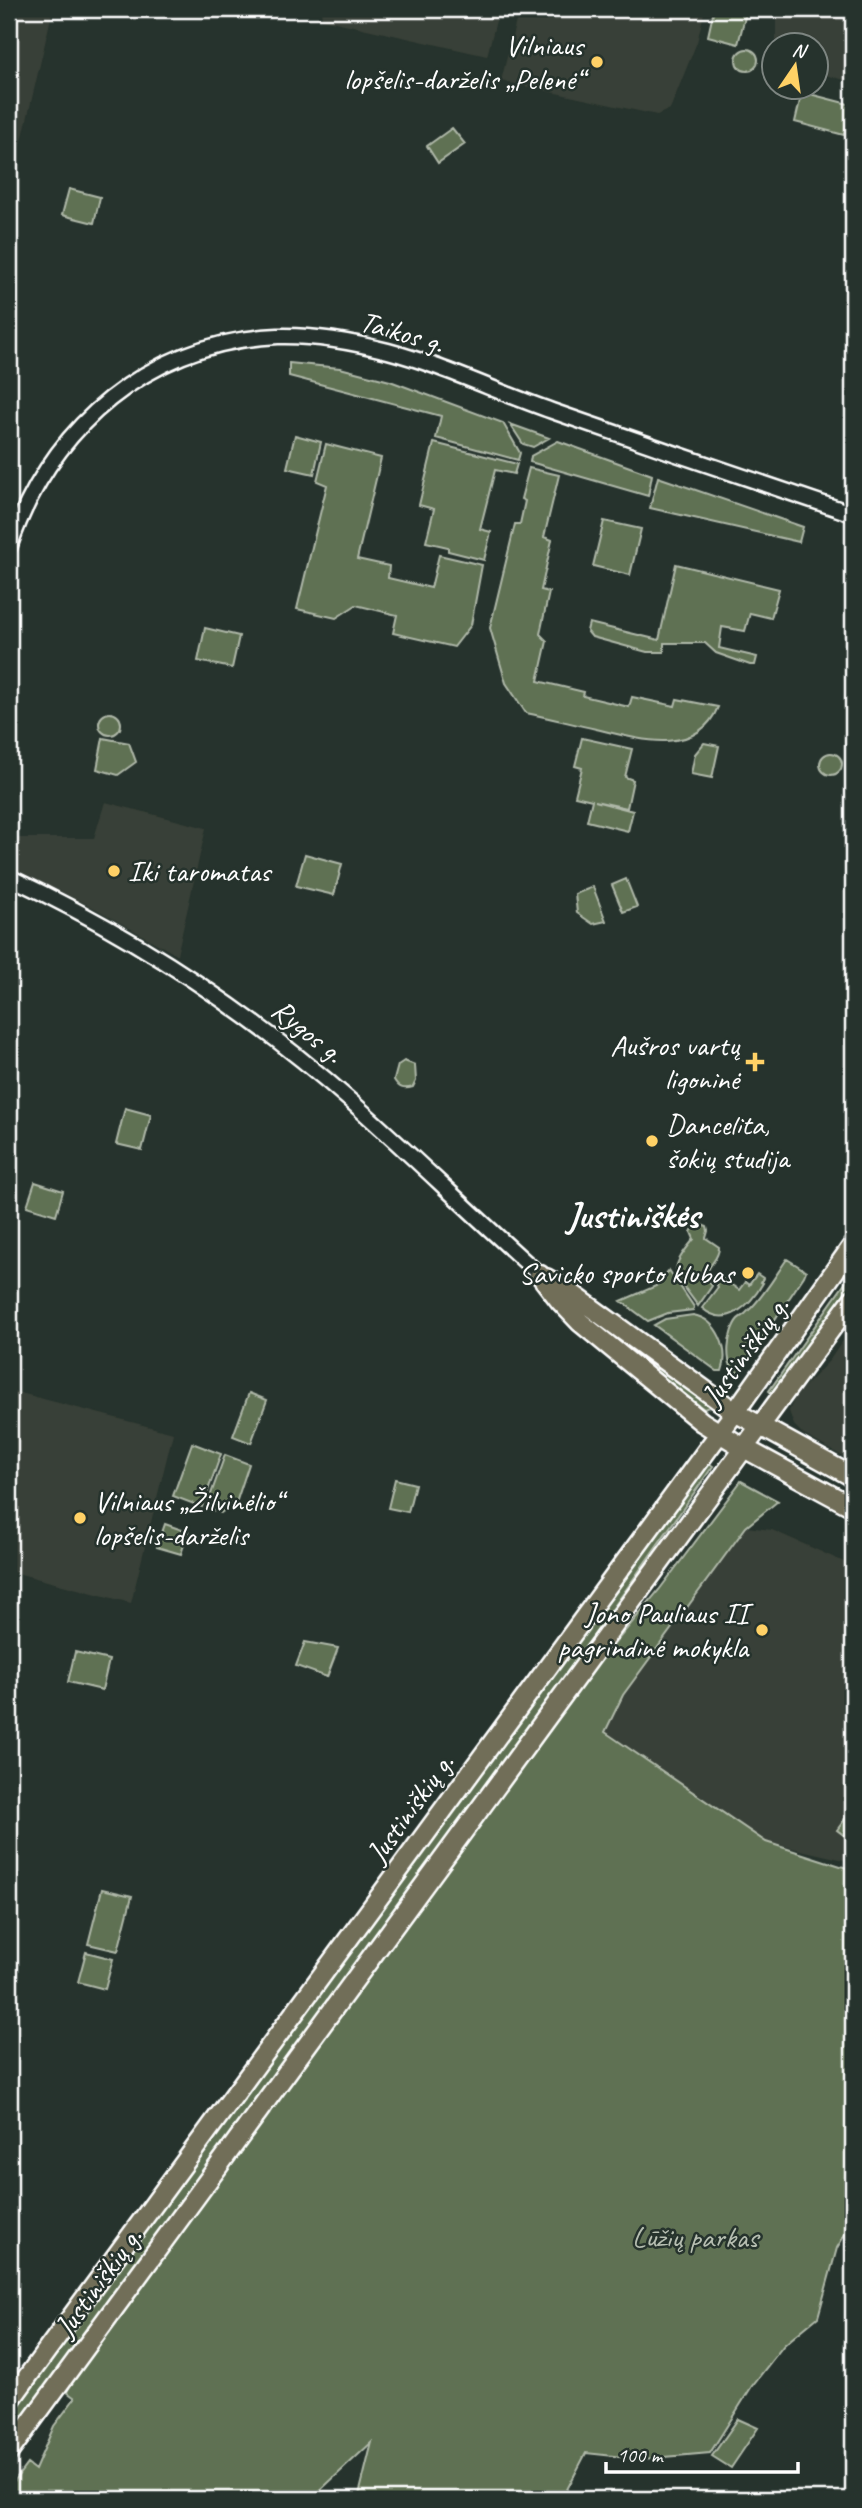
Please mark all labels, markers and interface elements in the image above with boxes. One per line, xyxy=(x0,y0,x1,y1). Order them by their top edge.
place label: Vilniaus lopšelis-darželis „Pelenė“ xyxy=(344,26,589,98)
north arrow xyxy=(760,32,830,102)
text: N xyxy=(790,37,810,64)
marker: Vilniaus lopšelis-darželis „Pelenė“ xyxy=(589,54,605,70)
street label: Taikos g. xyxy=(356,302,448,362)
place label: Iki taromatas xyxy=(128,852,273,890)
marker: Iki taromatas xyxy=(106,863,122,879)
street label: Rygos g. xyxy=(264,990,352,1072)
place label: Aušros vartų ligoninė xyxy=(610,1026,742,1098)
marker: Aušros vartų ligoninė xyxy=(745,1052,765,1072)
place label: Dancelita, šokių studija xyxy=(666,1105,792,1177)
marker: Dancelita, šokių studija xyxy=(644,1133,660,1149)
district label: Justiniškės xyxy=(564,1191,703,1238)
place label: Savicko sporto klubas xyxy=(518,1254,737,1292)
marker: Savicko sporto klubas xyxy=(740,1265,756,1281)
street label: Justiniškių g. xyxy=(691,1289,798,1415)
place label: Vilniaus „Žilvinėlio“ lopšelis-darželis xyxy=(94,1482,288,1554)
marker: Vilniaus „Žilvinėlio“ lopšelis-darželis xyxy=(72,1510,88,1526)
place label: Jono Pauliaus II pagrindinė mokykla xyxy=(558,1594,754,1666)
marker: Jono Pauliaus II pagrindinė mokykla xyxy=(754,1622,770,1638)
street label: Justiniškių g. xyxy=(356,1746,463,1872)
park label: Lūžių parkas xyxy=(632,2218,761,2256)
street label: Justiniškių g. xyxy=(44,2220,151,2346)
scale bar xyxy=(606,2431,799,2475)
text: 100 m xyxy=(617,2442,664,2468)

